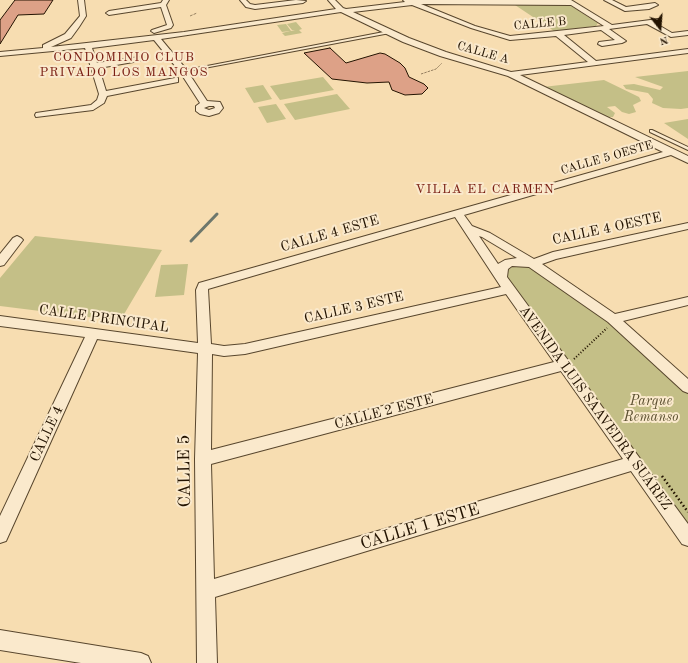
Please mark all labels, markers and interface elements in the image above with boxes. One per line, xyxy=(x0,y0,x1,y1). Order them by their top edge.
north arrow xyxy=(640,8,680,48)
street label: CALLE B xyxy=(513,15,567,33)
text: N xyxy=(658,33,669,46)
street label: CALLE A xyxy=(455,39,511,67)
district label: CONDOMINIO CLUB PRIVADO LOS MANGOS xyxy=(39,50,209,81)
street label: CALLE 5 OESTE xyxy=(559,138,655,178)
district label: VILLA EL CARMEN xyxy=(415,182,555,198)
street label: CALLE 4 OESTE xyxy=(551,209,663,249)
street label: CALLE 4 ESTE xyxy=(279,212,381,256)
street label: CALLE 3 ESTE xyxy=(303,288,405,328)
street label: CALLE PRINCIPAL xyxy=(38,302,170,336)
street label: AVENIDA LUIS SAAVEDRA SUÁREZ xyxy=(515,303,675,513)
street label: CALLE 2 ESTE xyxy=(333,391,435,433)
park label: Parque Remanso xyxy=(624,393,678,426)
street label: CALLE 4 xyxy=(27,403,67,465)
street label: CALLE 5 xyxy=(174,435,196,507)
street label: CALLE 1 ESTE xyxy=(358,499,482,555)

